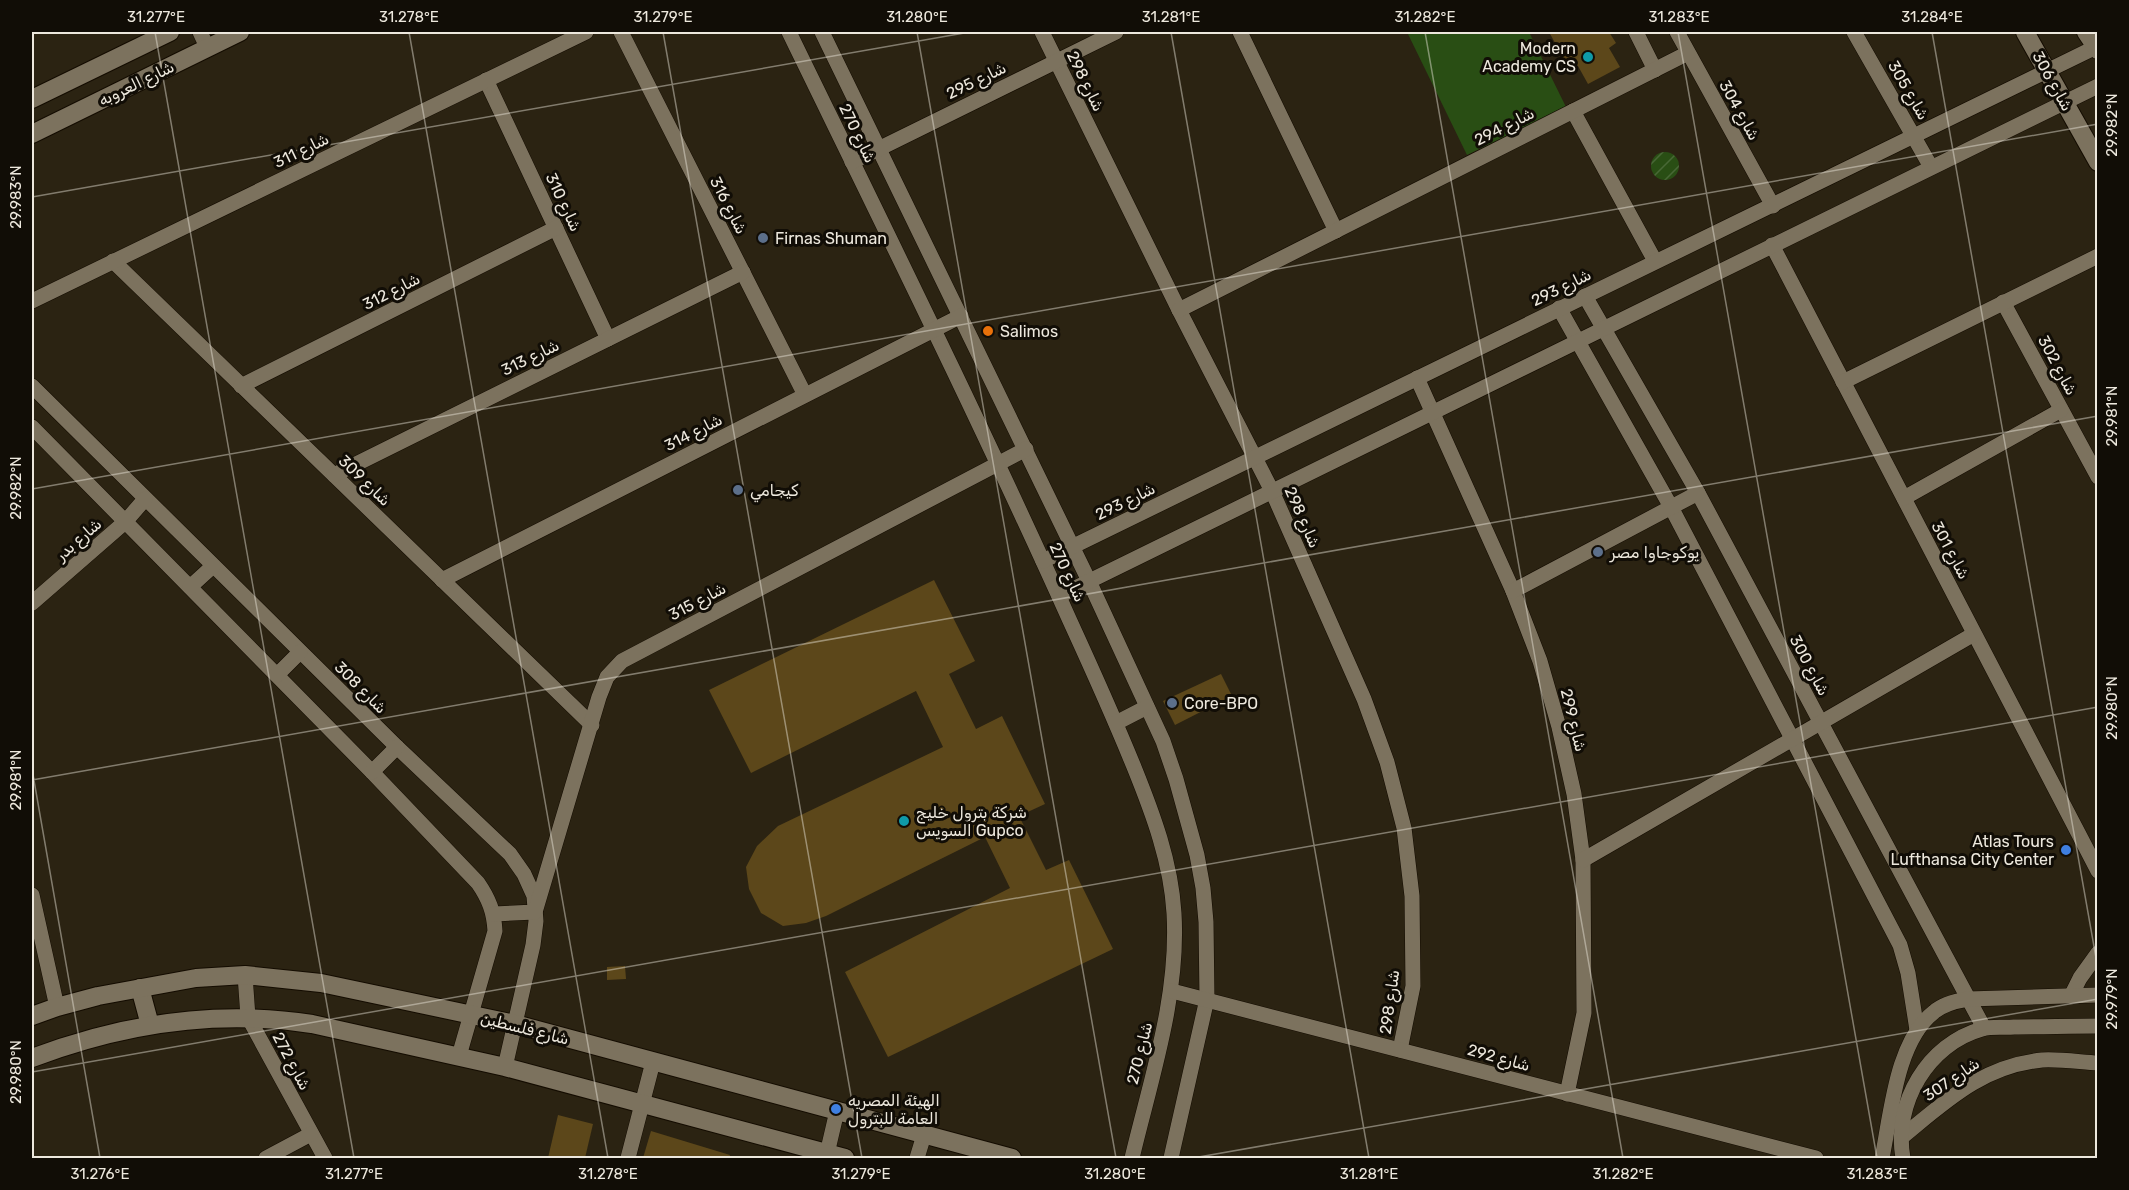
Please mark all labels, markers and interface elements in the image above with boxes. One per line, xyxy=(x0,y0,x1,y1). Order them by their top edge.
text: 31.277°E xyxy=(127,8,185,26)
text: 31.278°E xyxy=(379,8,439,26)
text: 31.279°E xyxy=(633,8,693,26)
text: 31.280°E xyxy=(886,8,948,26)
text: 31.281°E xyxy=(1142,8,1200,26)
text: 31.282°E xyxy=(1394,8,1456,26)
text: 31.283°E xyxy=(1648,8,1710,26)
text: 31.284°E xyxy=(1901,8,1963,26)
place label: Modern Academy CS xyxy=(1482,39,1576,76)
street label: شارع 298 xyxy=(1061,48,1108,115)
street label: شارع 306 xyxy=(2027,48,2077,115)
marker: Modern Academy CS xyxy=(1581,50,1595,64)
street label: شارع العروبه xyxy=(95,57,178,112)
street label: شارع 305 xyxy=(1882,57,1933,124)
street label: شارع 295 xyxy=(943,58,1010,105)
street label: شارع 304 xyxy=(1714,77,1764,144)
text: 29.982°N xyxy=(2103,93,2121,157)
street label: شارع 270 xyxy=(833,100,880,167)
street label: شارع 294 xyxy=(1471,103,1538,151)
street label: شارع 311 xyxy=(270,129,333,174)
text: 29.983°N xyxy=(7,165,25,229)
street label: شارع 310 xyxy=(540,170,585,235)
street label: شارع 316 xyxy=(704,173,751,238)
place label: Firnas Shuman xyxy=(775,229,887,248)
marker: Firnas Shuman xyxy=(756,231,770,245)
street label: شارع 293 xyxy=(1528,265,1595,312)
street label: شارع 312 xyxy=(359,269,424,316)
place label: Salimos xyxy=(1000,322,1058,341)
marker: Salimos xyxy=(981,324,995,338)
street label: شارع 302 xyxy=(2032,332,2081,399)
street label: شارع 313 xyxy=(498,335,563,381)
text: 29.981°N xyxy=(2103,386,2121,446)
street label: شارع 314 xyxy=(661,410,726,457)
street label: شارع 309 xyxy=(333,451,395,511)
text: 29.982°N xyxy=(7,456,25,520)
street label: شارع 293 xyxy=(1092,479,1159,526)
place label: كيجامي xyxy=(750,481,799,503)
marker: كيجامي xyxy=(731,483,745,497)
street label: شارع 298 xyxy=(1279,484,1324,552)
street label: شارع بدر xyxy=(51,514,107,567)
street label: شارع 301 xyxy=(1926,518,1974,583)
street label: شارع 270 xyxy=(1044,539,1090,606)
place label: يوكوجاوا مصر xyxy=(1609,543,1699,563)
marker: يوكوجاوا مصر xyxy=(1591,545,1605,559)
street label: شارع 315 xyxy=(665,579,730,626)
street label: شارع 300 xyxy=(1784,632,1833,700)
street label: شارع 308 xyxy=(329,657,391,719)
text: 29.980°N xyxy=(2103,676,2121,740)
street label: شارع 299 xyxy=(1555,687,1590,754)
place label: Core-BPO xyxy=(1184,694,1258,713)
marker: Core-BPO xyxy=(1165,696,1179,710)
text: 29.981°N xyxy=(7,750,25,810)
place label: شركة بترول خليج السويس Gupco xyxy=(916,803,1027,841)
marker: شركة بترول خليج السويس Gupco xyxy=(897,814,911,828)
place label: Atlas Tours Lufthansa City Center xyxy=(1890,832,2054,869)
marker: Atlas Tours Lufthansa City Center xyxy=(2059,843,2073,857)
text: 29.979°N xyxy=(2103,968,2121,1030)
street label: شارع 298 xyxy=(1376,969,1405,1036)
street label: شارع فلسطين xyxy=(478,1008,571,1051)
street label: شارع 270 xyxy=(1123,1020,1158,1087)
street label: شارع 272 xyxy=(267,1029,315,1094)
text: 29.980°N xyxy=(7,1040,25,1104)
street label: شارع 292 xyxy=(1465,1040,1532,1077)
street label: شارع 307 xyxy=(1920,1054,1984,1107)
place label: الهيئة المصريه العامة للبترول xyxy=(848,1091,940,1129)
marker: الهيئة المصريه العامة للبترول xyxy=(829,1102,843,1116)
text: 31.276°E xyxy=(71,1165,129,1183)
text: 31.277°E xyxy=(325,1165,383,1183)
text: 31.278°E xyxy=(578,1165,638,1183)
text: 31.279°E xyxy=(831,1165,891,1183)
text: 31.280°E xyxy=(1084,1165,1146,1183)
text: 31.281°E xyxy=(1340,1165,1398,1183)
text: 31.282°E xyxy=(1592,1165,1654,1183)
text: 31.283°E xyxy=(1846,1165,1908,1183)

